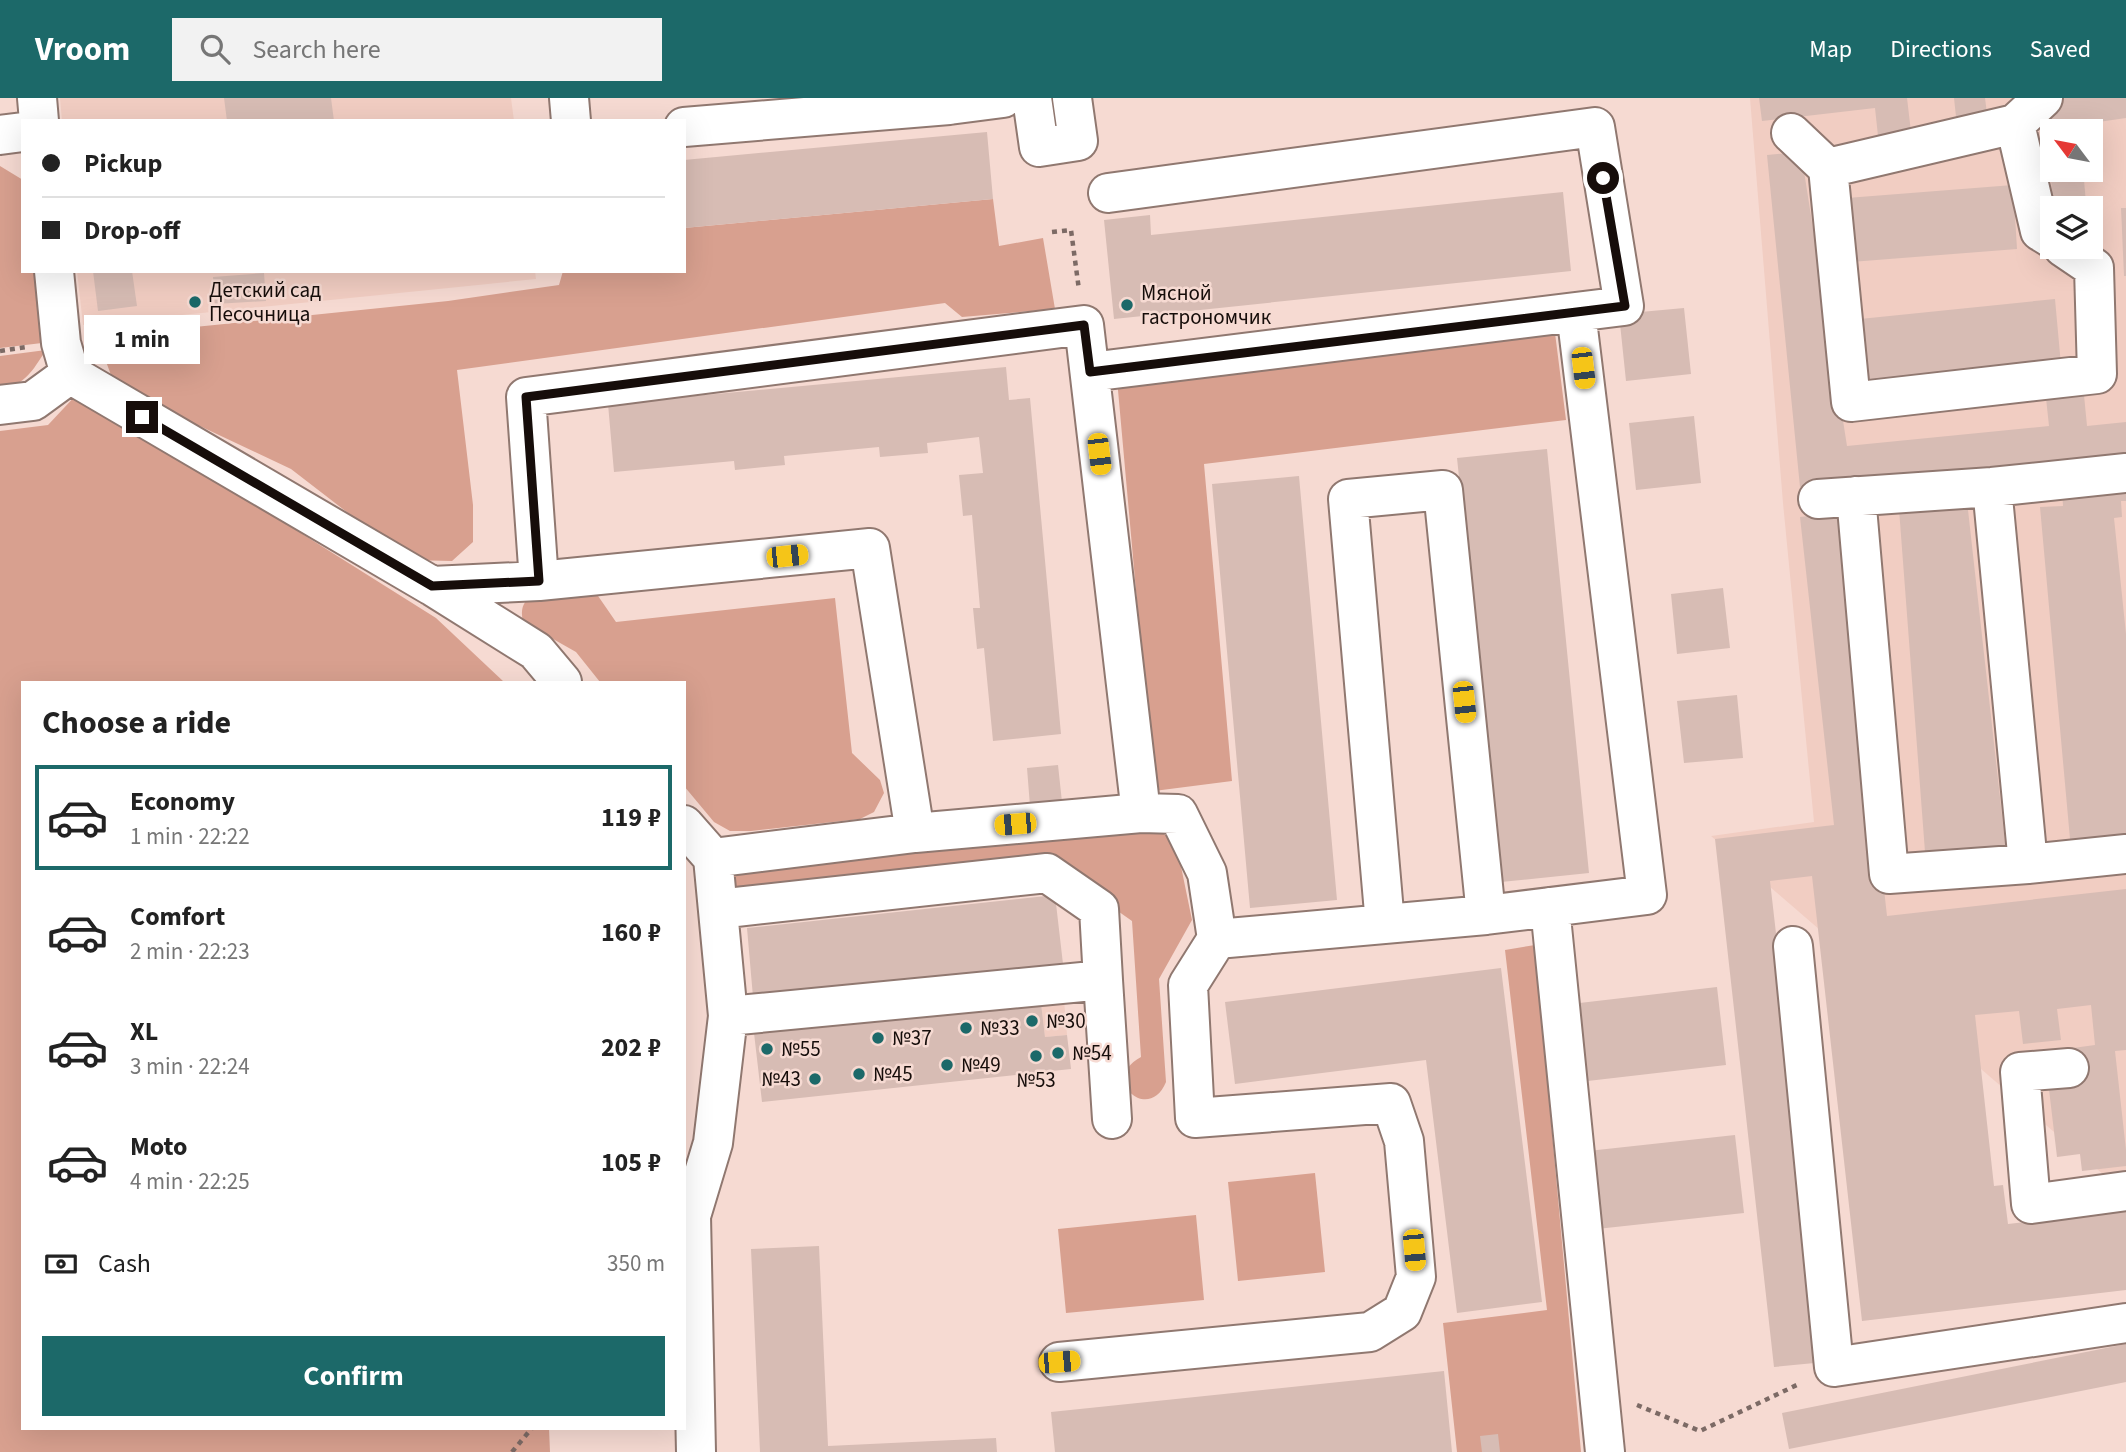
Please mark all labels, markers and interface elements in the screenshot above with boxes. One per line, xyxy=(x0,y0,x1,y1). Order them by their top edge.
search box xyxy=(172,18,662,81)
text: Vroom xyxy=(35,26,130,73)
icon: search xyxy=(196,30,234,68)
text: Search here xyxy=(252,31,381,68)
text: Map xyxy=(1809,32,1852,67)
text: Directions xyxy=(1890,32,1992,67)
text: Saved xyxy=(2030,32,2091,67)
north arrow xyxy=(2040,119,2104,182)
map controls xyxy=(2040,119,2103,259)
text: Pickup xyxy=(84,145,162,182)
route start xyxy=(1587,162,1619,194)
button: layers xyxy=(2040,196,2103,259)
text: Drop-off xyxy=(84,212,180,249)
place label: Детский сад Песочница xyxy=(209,275,321,329)
place label: Мясной гастрономчик xyxy=(1141,278,1272,332)
marker: Детский сад Песочница xyxy=(187,294,203,310)
marker: Мясной гастрономчик xyxy=(1119,297,1135,313)
callout: 1 min xyxy=(84,316,200,364)
text: 1 min xyxy=(114,323,170,356)
car xyxy=(1571,346,1596,390)
route end xyxy=(126,401,158,433)
car xyxy=(1087,432,1112,476)
car xyxy=(766,543,809,569)
car xyxy=(1452,680,1477,724)
text: Choose a ride xyxy=(42,700,231,746)
text: Economy xyxy=(130,783,235,820)
icon: car xyxy=(46,786,109,849)
text: 119 ₽ xyxy=(601,799,661,836)
car xyxy=(994,812,1037,836)
text: 1 min · 22:22 xyxy=(130,820,250,853)
text: Comfort xyxy=(130,898,225,935)
icon: car xyxy=(46,901,109,964)
text: 160 ₽ xyxy=(601,914,661,951)
text: 2 min · 22:23 xyxy=(130,935,250,968)
place label: №30 xyxy=(1046,1006,1086,1036)
text: XL xyxy=(130,1013,158,1050)
place label: №33 xyxy=(980,1013,1020,1043)
marker: №30 xyxy=(1024,1013,1040,1029)
icon: car xyxy=(46,1016,109,1079)
marker: №33 xyxy=(958,1020,974,1036)
place label: №37 xyxy=(892,1023,932,1053)
text: 202 ₽ xyxy=(601,1029,661,1066)
marker: №37 xyxy=(870,1030,886,1046)
place label: №55 xyxy=(781,1034,821,1064)
place label: №54 xyxy=(1072,1038,1112,1068)
marker: №55 xyxy=(759,1041,775,1057)
marker: №54 xyxy=(1050,1045,1066,1061)
marker: №53 xyxy=(1028,1048,1044,1064)
text: 3 min · 22:24 xyxy=(130,1050,250,1083)
place label: №49 xyxy=(961,1050,1001,1080)
marker: №49 xyxy=(939,1057,955,1073)
place label: №45 xyxy=(873,1059,913,1089)
place label: №43 xyxy=(761,1064,801,1094)
place label: №53 xyxy=(1016,1065,1056,1095)
marker: №45 xyxy=(851,1066,867,1082)
marker: №43 xyxy=(807,1071,823,1087)
text: Moto xyxy=(130,1128,187,1165)
icon: car xyxy=(46,1131,109,1194)
text: 105 ₽ xyxy=(601,1144,661,1181)
text: 4 min · 22:25 xyxy=(130,1165,250,1198)
car xyxy=(1402,1228,1427,1272)
icon: cash xyxy=(42,1245,80,1283)
text: Cash xyxy=(98,1245,151,1282)
text: 350 m xyxy=(607,1247,665,1280)
button: Confirm xyxy=(42,1336,665,1416)
car xyxy=(1038,1350,1081,1374)

